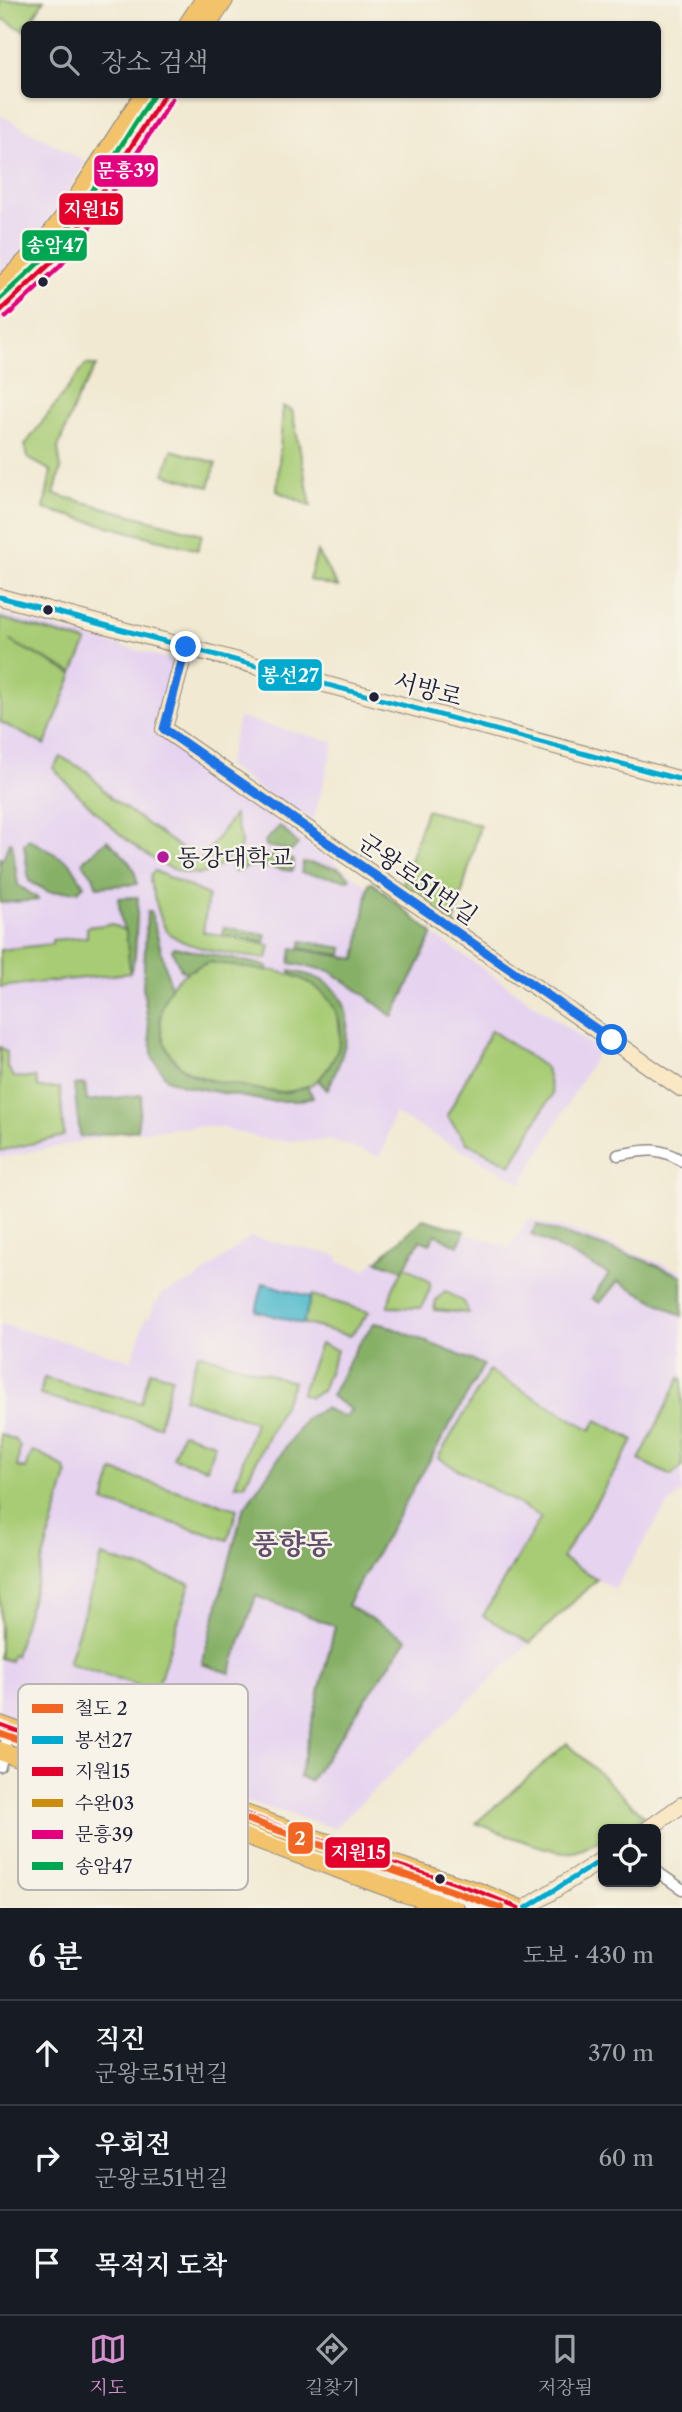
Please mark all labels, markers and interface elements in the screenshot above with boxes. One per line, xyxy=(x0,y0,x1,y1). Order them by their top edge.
search box xyxy=(21,21,661,98)
icon: search xyxy=(45,41,83,79)
text: 장소 검색 xyxy=(101,46,208,78)
line badge: 문흥39 xyxy=(93,154,159,188)
text: 문흥39 xyxy=(97,159,155,182)
line badge: 지원15 xyxy=(58,192,124,226)
text: 지원15 xyxy=(63,198,119,221)
line badge: 송암47 xyxy=(21,229,88,262)
text: 송암47 xyxy=(26,234,84,257)
unlabelled marker xyxy=(36,275,50,289)
unlabelled marker xyxy=(41,603,55,617)
route end xyxy=(170,631,201,662)
line badge: 봉선27 xyxy=(257,658,323,692)
text: 봉선27 xyxy=(261,664,319,687)
street label: 서방로 xyxy=(391,666,465,712)
unlabelled marker xyxy=(367,690,381,704)
street label: 군왕로51번길 xyxy=(353,827,483,931)
place label: 동강대학교 xyxy=(177,843,293,872)
marker: 동강대학교 xyxy=(155,849,171,865)
route start xyxy=(596,1024,627,1055)
district label: 풍향동 xyxy=(251,1527,333,1561)
legend xyxy=(18,1684,248,1890)
text: 철도 2 xyxy=(75,1697,128,1720)
text: 봉선27 xyxy=(75,1729,133,1752)
text: 지원15 xyxy=(75,1760,130,1783)
text: 수완03 xyxy=(75,1792,134,1815)
line badge: 2 xyxy=(287,1821,314,1855)
text: 문흥39 xyxy=(75,1823,133,1846)
map controls xyxy=(598,1824,661,1887)
button: locate xyxy=(598,1824,661,1887)
text: 2 xyxy=(294,1827,306,1850)
line badge: 지원15 xyxy=(324,1836,391,1869)
text: 지원15 xyxy=(330,1841,386,1864)
text: 송암47 xyxy=(75,1855,133,1878)
unlabelled marker xyxy=(433,1872,447,1886)
text: 6 분 xyxy=(28,1938,82,1975)
text: 도보 · 430 m xyxy=(523,1941,654,1969)
text: 직진 xyxy=(95,2023,145,2055)
icon: ahead xyxy=(28,2034,66,2072)
text: 370 m xyxy=(588,2039,654,2067)
text: 군왕로51번길 xyxy=(95,2059,228,2087)
text: 우회전 xyxy=(95,2128,170,2160)
icon: right xyxy=(28,2139,66,2177)
text: 60 m xyxy=(598,2144,654,2172)
text: 군왕로51번길 xyxy=(95,2164,228,2192)
icon: arrive xyxy=(28,2244,66,2282)
text: 목적지 도착 xyxy=(95,2249,227,2281)
tab: 지도 xyxy=(89,2330,127,2399)
tab: 길찾기 xyxy=(305,2330,360,2399)
tab: 저장됨 xyxy=(538,2330,593,2399)

